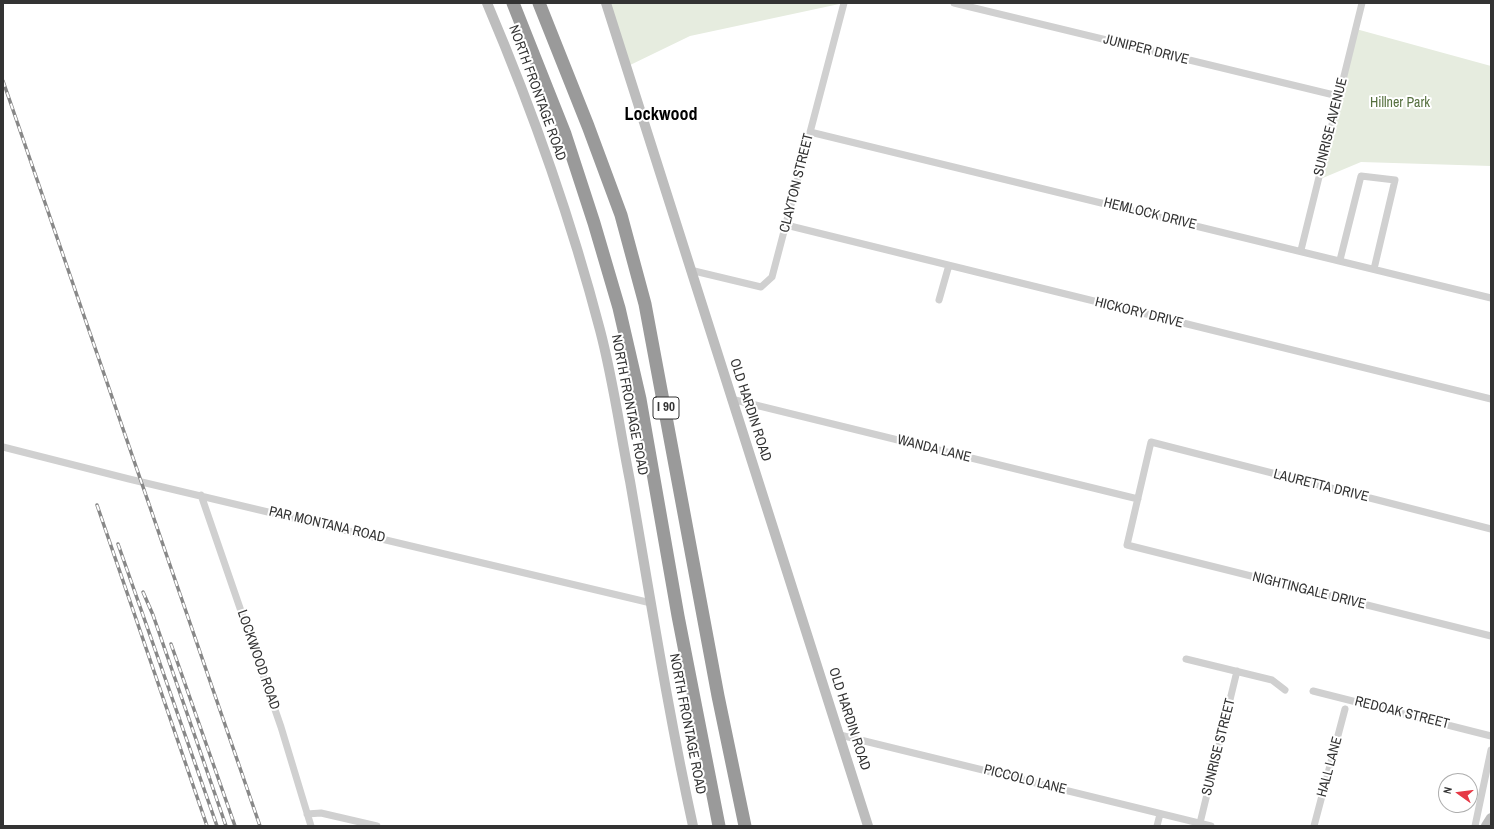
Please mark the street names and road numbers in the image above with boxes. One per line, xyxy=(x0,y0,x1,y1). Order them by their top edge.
street label: NORTH FRONTAGE ROAD xyxy=(505,23,569,163)
street label: JUNIPER DRIVE xyxy=(1102,31,1190,69)
street label: SUNRISE AVENUE xyxy=(1311,76,1351,178)
street label: CLAYTON STREET xyxy=(777,132,817,234)
street label: HEMLOCK DRIVE xyxy=(1102,194,1198,234)
street label: HICKORY DRIVE xyxy=(1093,294,1185,332)
street label: NORTH FRONTAGE ROAD xyxy=(607,333,651,477)
street label: OLD HARDIN ROAD xyxy=(725,356,775,464)
road number: I 90 xyxy=(653,397,679,419)
street label: WANDA LANE xyxy=(895,432,973,466)
street label: LAURETTA DRIVE xyxy=(1272,466,1370,506)
street label: PAR MONTANA ROAD xyxy=(267,503,387,547)
street label: NIGHTINGALE DRIVE xyxy=(1251,569,1367,613)
street label: LOCKWOOD ROAD xyxy=(233,608,283,712)
street label: NORTH FRONTAGE ROAD xyxy=(665,652,709,796)
street label: OLD HARDIN ROAD xyxy=(824,665,874,773)
street label: REDOAK STREET xyxy=(1353,693,1451,733)
street label: SUNRISE STREET xyxy=(1199,697,1239,797)
street label: HALL LANE xyxy=(1314,735,1346,799)
street label: PICCOLO LANE xyxy=(982,762,1068,798)

